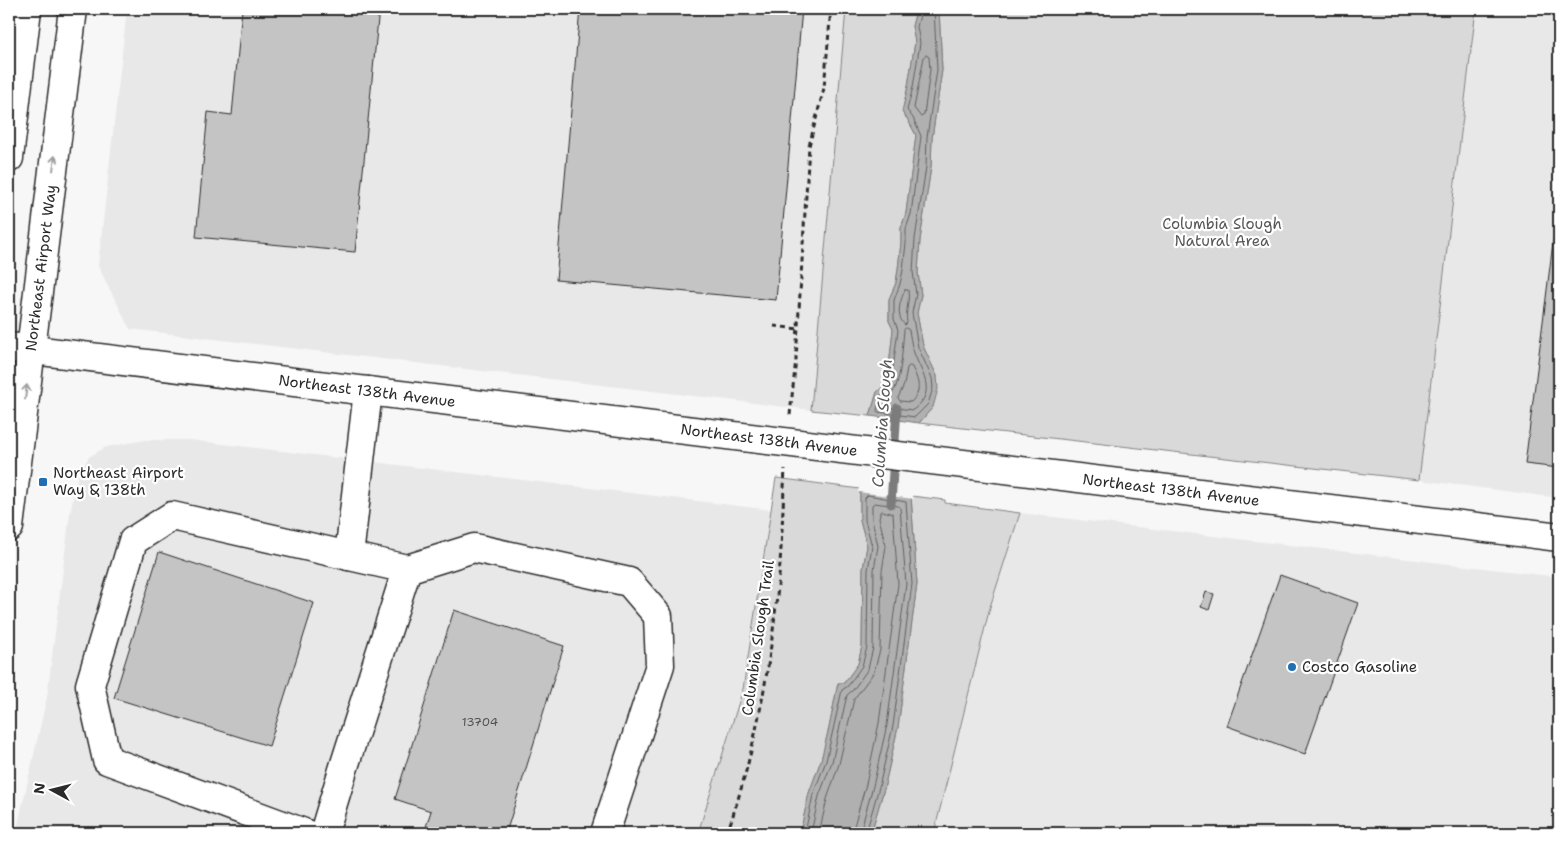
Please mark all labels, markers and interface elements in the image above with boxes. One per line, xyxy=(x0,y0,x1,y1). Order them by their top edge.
one-way arrow xyxy=(49,155,59,171)
street label: Northeast Airport Way xyxy=(21,184,61,352)
park label: Columbia Slough Natural Area xyxy=(1162,214,1282,251)
water label: Columbia Slough xyxy=(867,358,897,488)
street label: Northeast 138th Avenue xyxy=(277,370,457,412)
one-way arrow xyxy=(21,385,31,401)
street label: Northeast 138th Avenue xyxy=(679,419,859,461)
place label: Northeast Airport Way & 138th xyxy=(53,463,184,500)
street label: Northeast 138th Avenue xyxy=(1081,469,1261,511)
marker: Northeast Airport Way & 138th xyxy=(37,476,49,488)
street label: Columbia Slough Trail xyxy=(737,559,779,717)
place label: Costco Gasoline xyxy=(1302,657,1417,677)
marker: Costco Gasoline xyxy=(1286,661,1298,673)
house number: 13704 xyxy=(462,714,498,730)
north arrow xyxy=(28,764,78,814)
text: N xyxy=(29,782,49,795)

